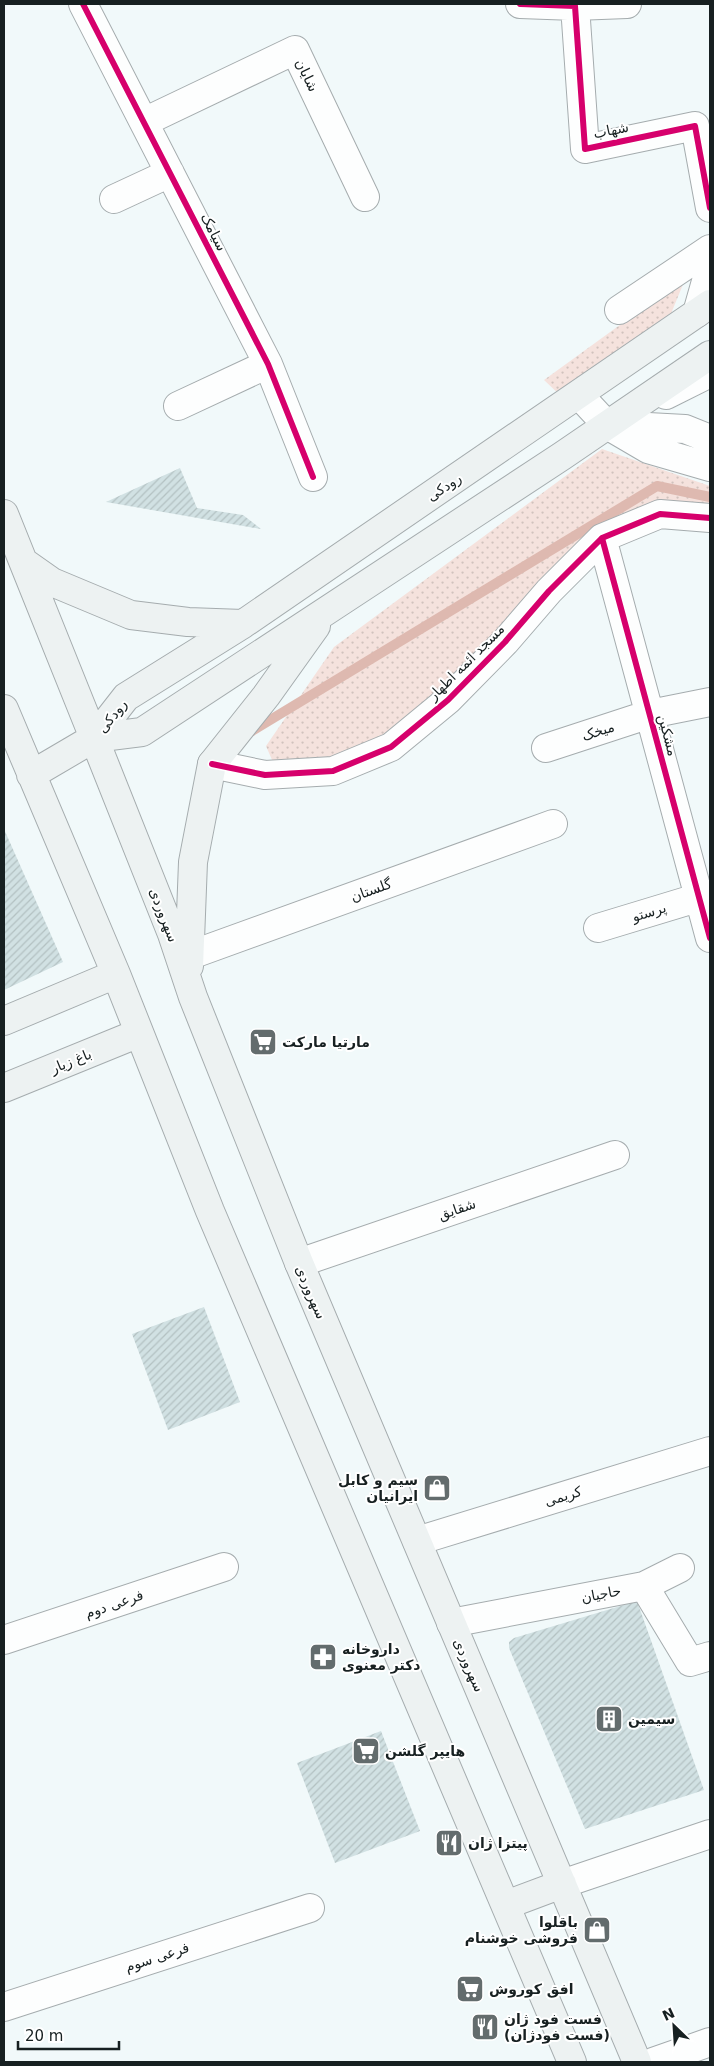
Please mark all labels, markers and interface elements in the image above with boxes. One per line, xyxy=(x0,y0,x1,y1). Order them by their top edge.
street label: شایان xyxy=(292,56,322,94)
street label: شهاب xyxy=(592,118,630,143)
street label: سیامک xyxy=(198,210,230,254)
street label: رودکی xyxy=(424,470,465,505)
street label: مسجد ائمه اطهار xyxy=(424,621,508,705)
street label: رودکی xyxy=(94,696,131,736)
street label: مشکین xyxy=(654,712,681,758)
street label: میخک xyxy=(580,718,616,744)
street label: گلستان xyxy=(348,875,394,905)
street label: سهروردی xyxy=(145,886,182,945)
street label: پرستو xyxy=(629,899,668,926)
supermarket icon: مارتیا مارکت xyxy=(248,1027,278,1057)
place label: مارتیا مارکت xyxy=(282,1034,370,1050)
street label: باغ زیار xyxy=(47,1046,94,1078)
street label: شقایق xyxy=(436,1195,478,1224)
street label: سهروردی xyxy=(292,1263,329,1322)
place label: سیم و کابل ایرانیان xyxy=(338,1472,418,1505)
shop icon: سیم و کابل ایرانیان xyxy=(422,1473,452,1503)
street label: کریمی xyxy=(542,1483,584,1510)
street label: حاجیان xyxy=(580,1582,622,1606)
street label: فرعی دوم xyxy=(83,1587,146,1622)
street label: سهروردی xyxy=(450,1636,487,1695)
place label: داروخانه دکتر معنوی xyxy=(342,1641,421,1674)
pharmacy icon: داروخانه دکتر معنوی xyxy=(308,1642,338,1672)
building icon: سیمین xyxy=(594,1704,624,1734)
place label: سیمین xyxy=(628,1711,675,1728)
supermarket icon: هایپر گلشن xyxy=(351,1736,381,1766)
place label: هایپر گلشن xyxy=(385,1743,465,1760)
restaurant icon: پیتزا ژان xyxy=(434,1828,464,1858)
place label: پیتزا ژان xyxy=(468,1835,528,1852)
place label: باقلوا فروشی خوشنام xyxy=(465,1914,578,1947)
shop icon: باقلوا فروشی خوشنام xyxy=(582,1915,612,1945)
street label: فرعی سوم xyxy=(123,1939,191,1976)
supermarket icon: افق کوروش xyxy=(455,1974,485,2004)
place label: افق کوروش xyxy=(489,1981,573,1998)
north arrow xyxy=(649,2001,699,2051)
text: N xyxy=(660,2004,677,2024)
place label: فست فود ژان (فست فودژان) xyxy=(504,2011,610,2044)
restaurant icon: فست فود ژان (فست فودژان) xyxy=(470,2012,500,2042)
scale bar xyxy=(18,2018,119,2050)
text: 20 m xyxy=(25,2027,63,2045)

